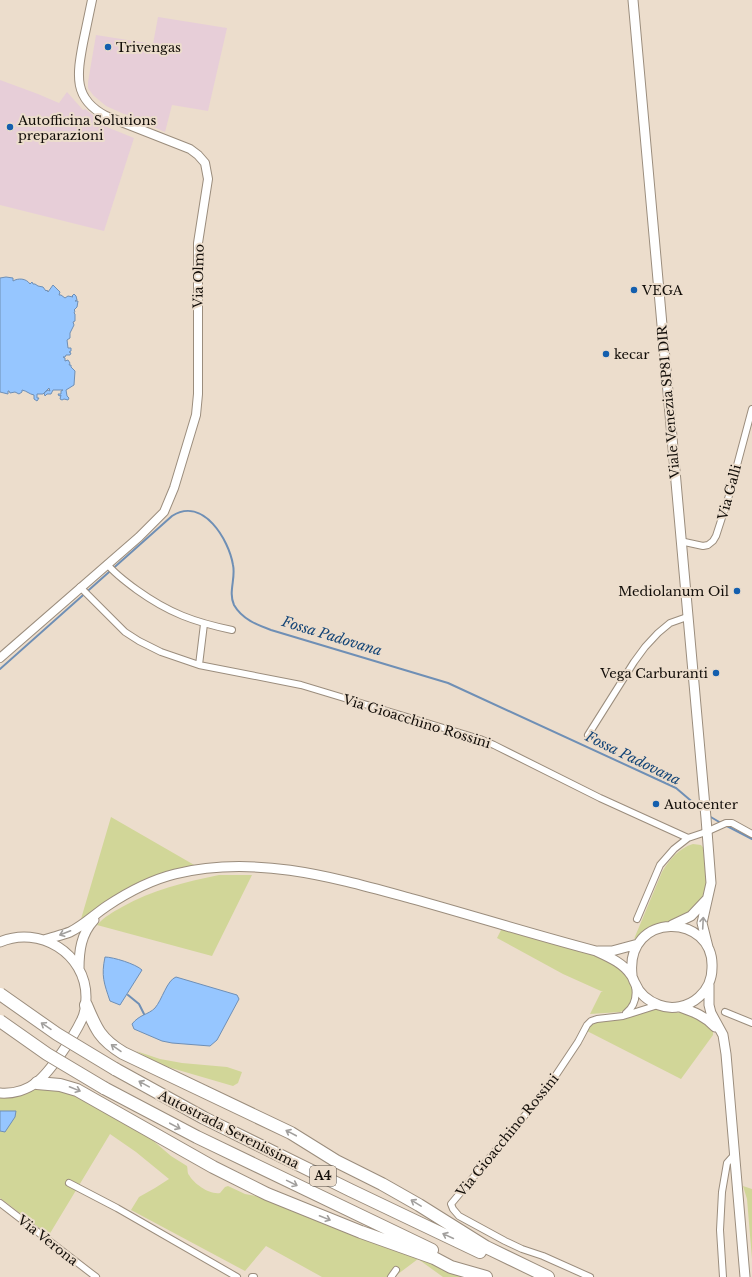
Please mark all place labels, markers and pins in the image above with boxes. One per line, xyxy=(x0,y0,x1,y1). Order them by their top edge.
place label: Trivengas xyxy=(116,39,181,56)
marker: Trivengas xyxy=(103,42,113,52)
place label: Autofficina Solutions preparazioni xyxy=(17,112,156,144)
marker: Autofficina Solutions preparazioni xyxy=(5,122,15,132)
place label: VEGA xyxy=(641,282,684,299)
marker: VEGA xyxy=(629,285,639,295)
place label: kecar xyxy=(614,346,650,363)
marker: kecar xyxy=(601,349,611,359)
place label: Mediolanum Oil xyxy=(618,583,729,600)
marker: Mediolanum Oil xyxy=(732,586,742,596)
place label: Vega Carburanti xyxy=(599,665,709,682)
marker: Vega Carburanti xyxy=(711,668,721,678)
place label: Autocenter xyxy=(663,796,739,813)
marker: Autocenter xyxy=(651,799,661,809)

